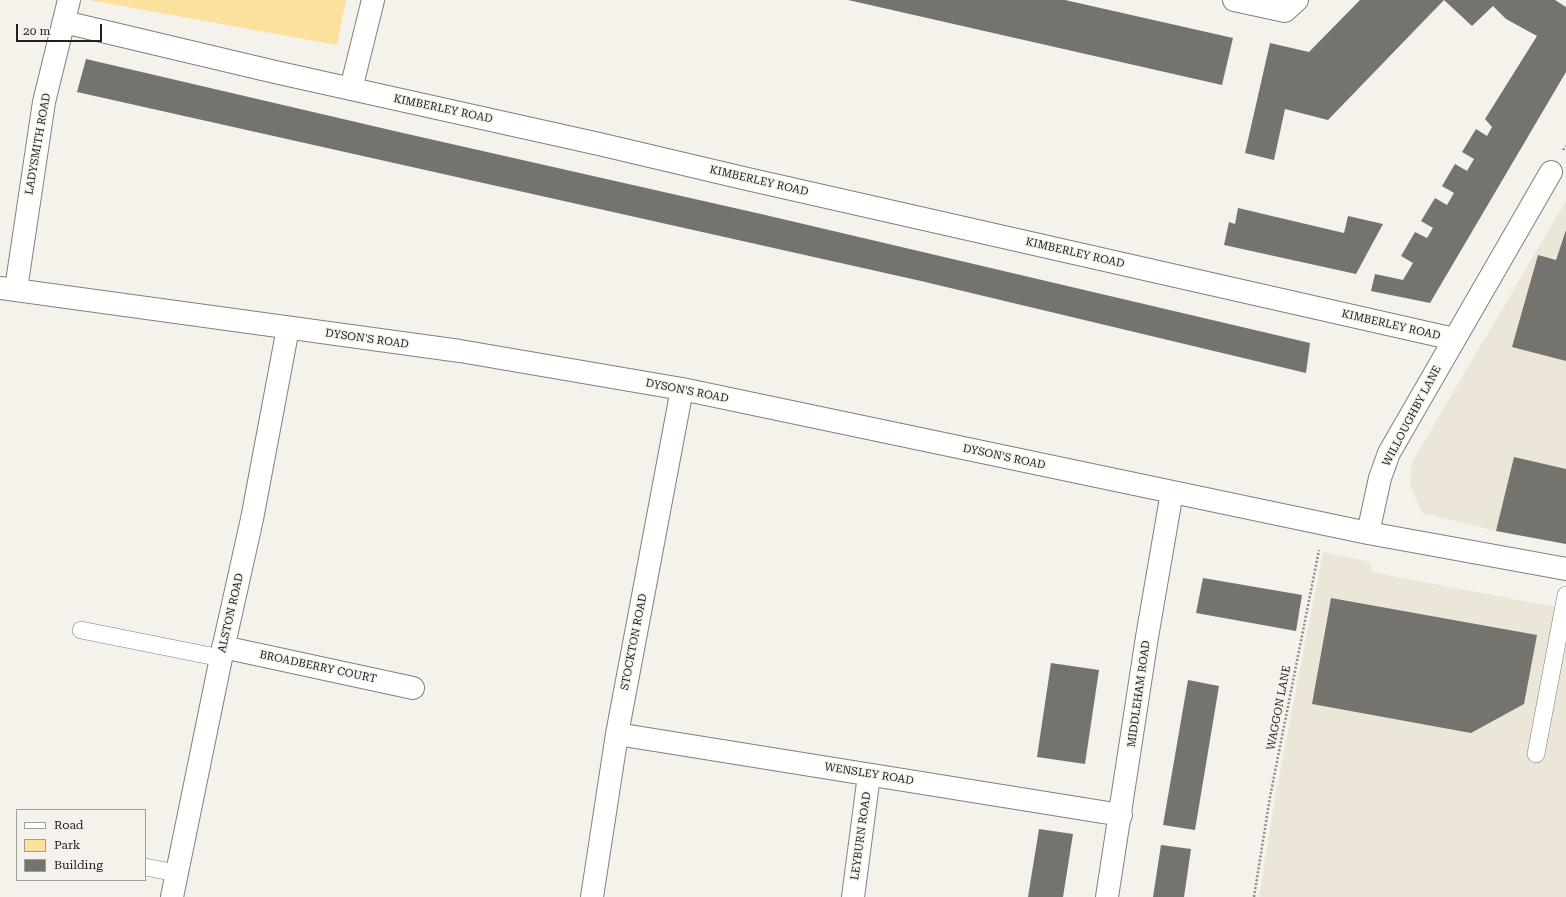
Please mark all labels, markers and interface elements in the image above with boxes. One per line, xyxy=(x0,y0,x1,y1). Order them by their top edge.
scale bar xyxy=(18,16,104,42)
text: 20 m xyxy=(23,24,50,38)
street label: LADYSMITH ROAD xyxy=(23,92,53,196)
street label: KIMBERLEY ROAD xyxy=(392,92,494,126)
street label: KIMBERLEY ROAD xyxy=(708,163,810,199)
street label: KIMBERLEY ROAD xyxy=(1024,235,1126,271)
street label: KIMBERLEY ROAD xyxy=(1340,307,1442,343)
street label: DYSON'S ROAD xyxy=(324,327,410,351)
street label: WILLOUGHBY LANE xyxy=(1380,364,1444,468)
street label: DYSON'S ROAD xyxy=(644,376,730,406)
street label: DYSON'S ROAD xyxy=(961,442,1047,472)
street label: ALSTON ROAD xyxy=(215,572,247,654)
street label: STOCKTON ROAD xyxy=(618,593,650,691)
street label: MIDDLEHAM ROAD xyxy=(1125,640,1153,748)
street label: BROADBERRY COURT xyxy=(258,648,378,686)
street label: WAGGON LANE xyxy=(1264,664,1294,752)
street label: WENSLEY ROAD xyxy=(823,760,915,788)
street label: LEYBURN ROAD xyxy=(848,791,874,881)
legend xyxy=(16,809,146,881)
text: Road xyxy=(54,818,83,832)
text: Park xyxy=(54,838,80,852)
text: Building xyxy=(54,858,103,872)

